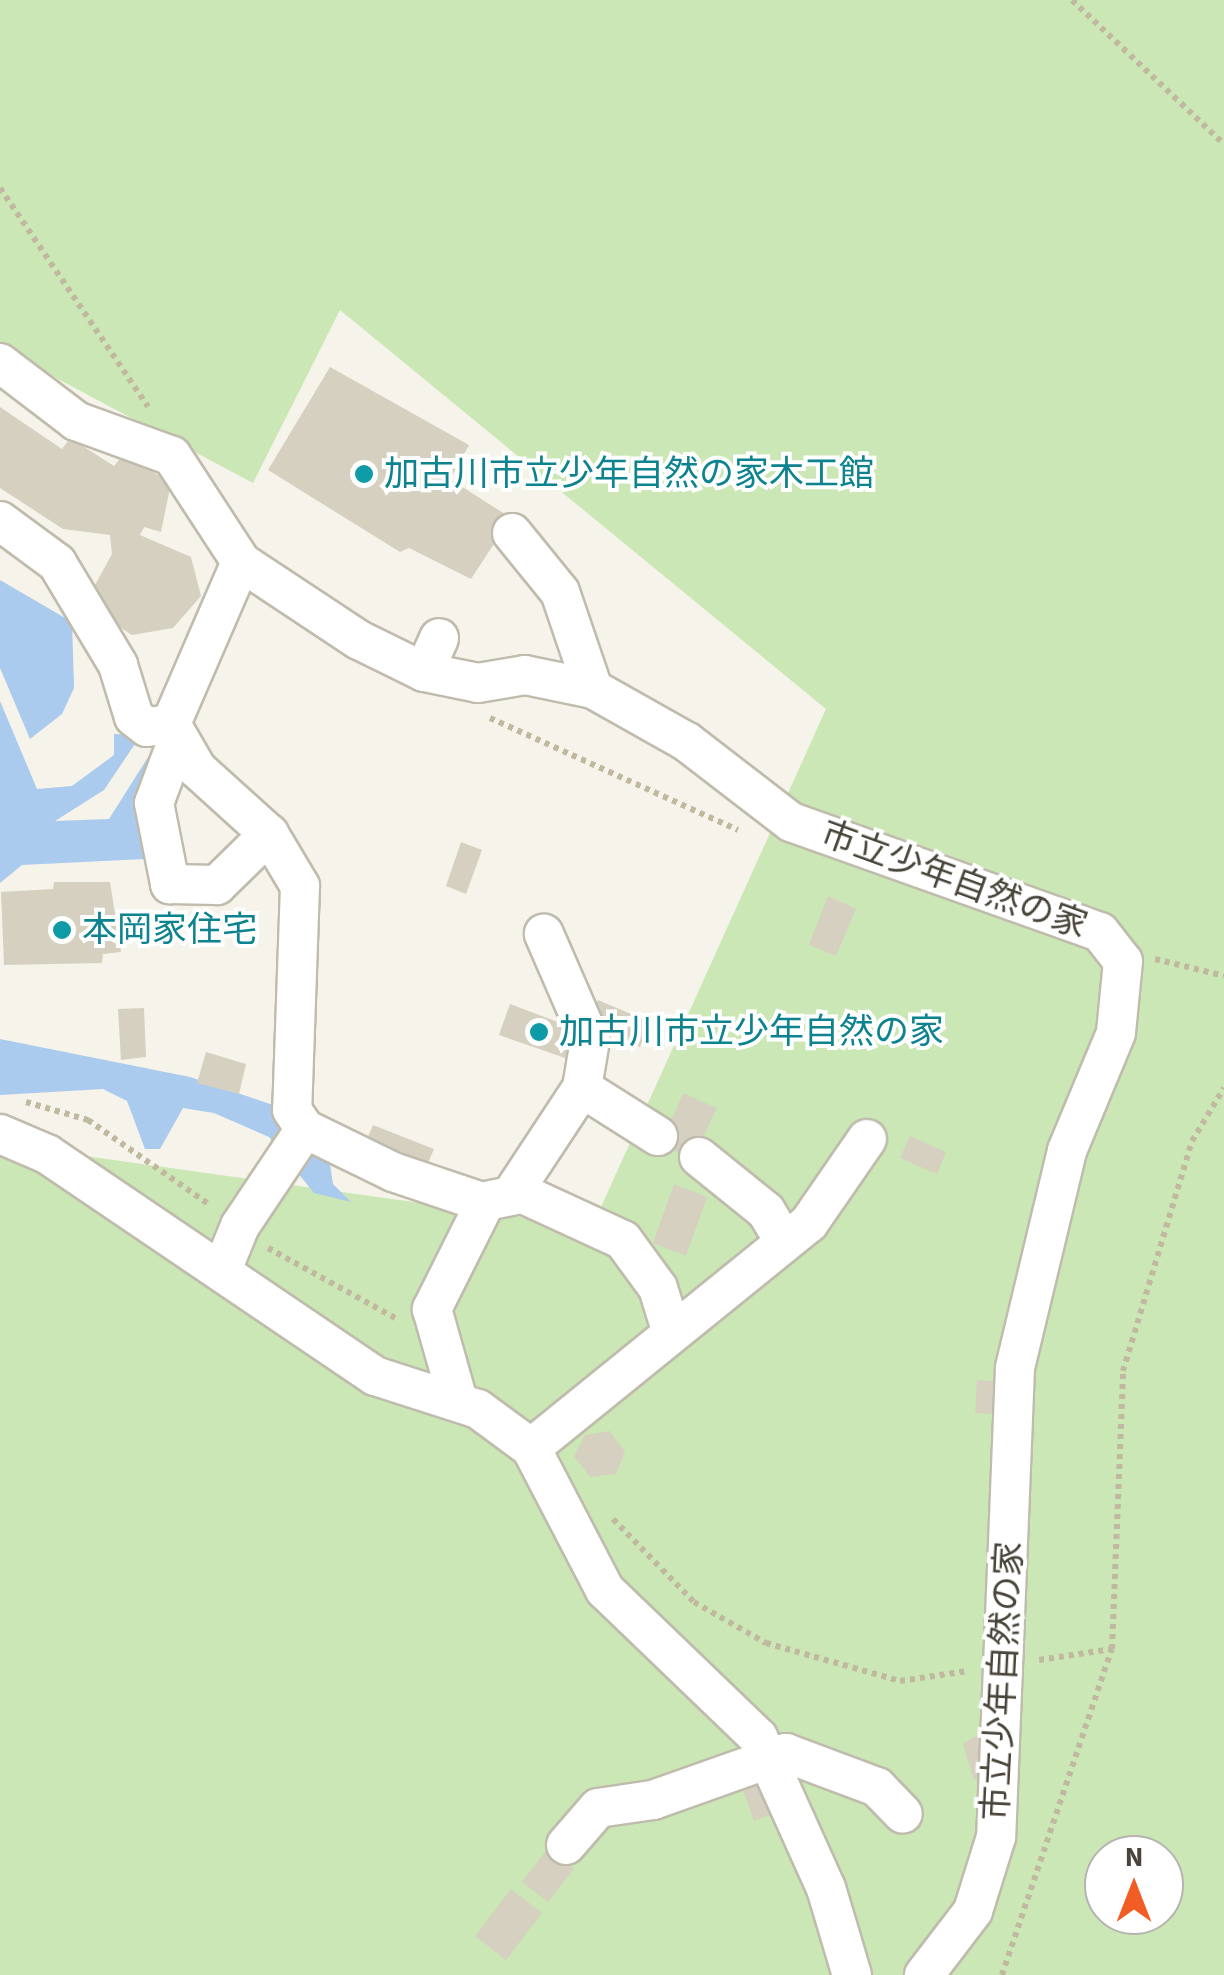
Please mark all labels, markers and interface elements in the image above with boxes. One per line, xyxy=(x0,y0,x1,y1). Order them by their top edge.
place label: 加古川市立少年自然の家木工館 xyxy=(384,453,874,495)
marker: 加古川市立少年自然の家木工館 xyxy=(353,463,375,485)
street label: 市立少年自然の家 xyxy=(815,812,1093,948)
place label: 本岡家住宅 xyxy=(82,909,257,951)
marker: 本岡家住宅 xyxy=(51,919,73,941)
place label: 加古川市立少年自然の家 xyxy=(559,1011,944,1053)
marker: 加古川市立少年自然の家 xyxy=(528,1021,550,1043)
street label: 市立少年自然の家 xyxy=(975,1540,1031,1822)
north arrow xyxy=(1084,1835,1184,1935)
text: N xyxy=(1125,1837,1143,1877)

